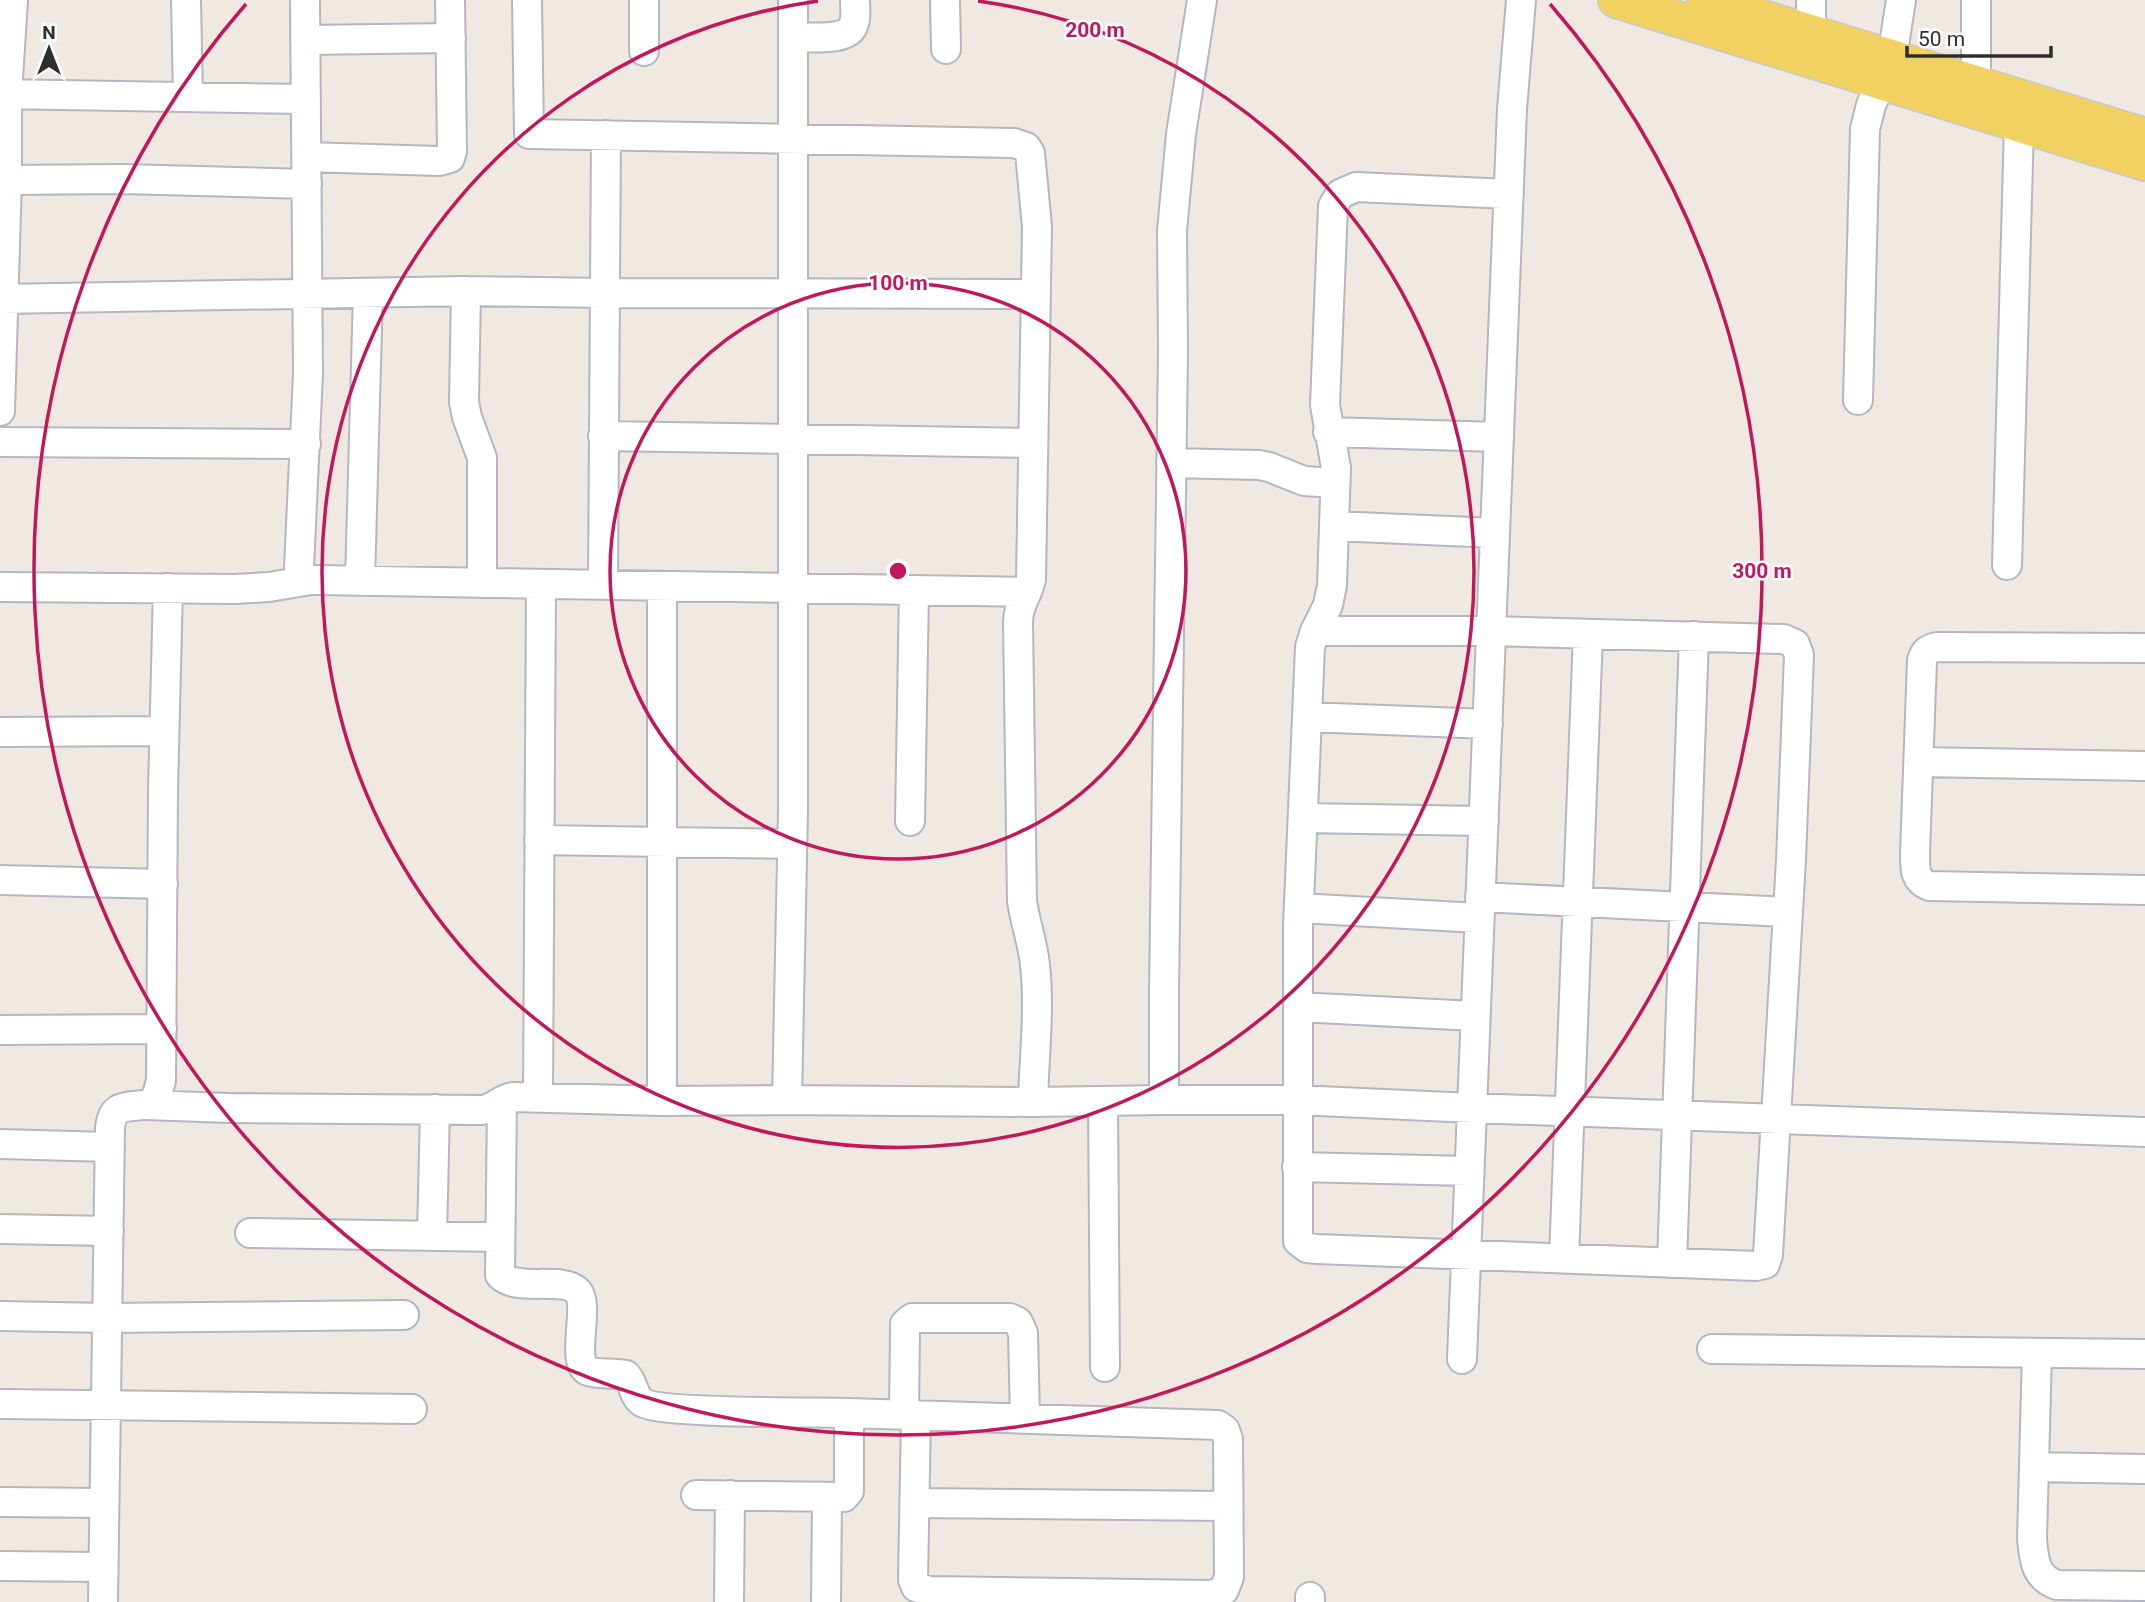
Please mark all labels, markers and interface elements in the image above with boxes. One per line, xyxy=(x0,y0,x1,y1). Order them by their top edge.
north arrow xyxy=(14,14,84,84)
scale bar xyxy=(1907,14,2050,58)
text: 200 m xyxy=(1065,18,1125,42)
text: N xyxy=(42,21,56,44)
text: 50 m xyxy=(1918,27,1965,51)
text: 100 m xyxy=(868,271,928,295)
centre of rings xyxy=(886,559,910,583)
text: 300 m xyxy=(1732,559,1792,583)

